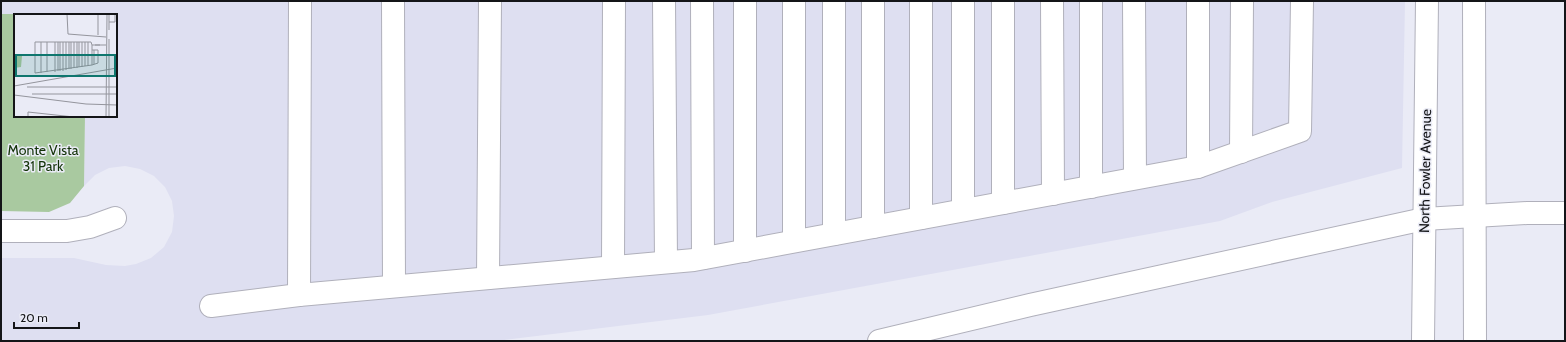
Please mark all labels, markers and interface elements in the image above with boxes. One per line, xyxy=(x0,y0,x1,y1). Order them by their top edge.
inset map xyxy=(14,14,117,117)
street label: North Fowler Avenue xyxy=(1415,109,1435,233)
park label: Monte Vista 31 Park xyxy=(8,141,79,175)
scale bar xyxy=(14,304,79,330)
text: 20 m xyxy=(20,310,48,325)

